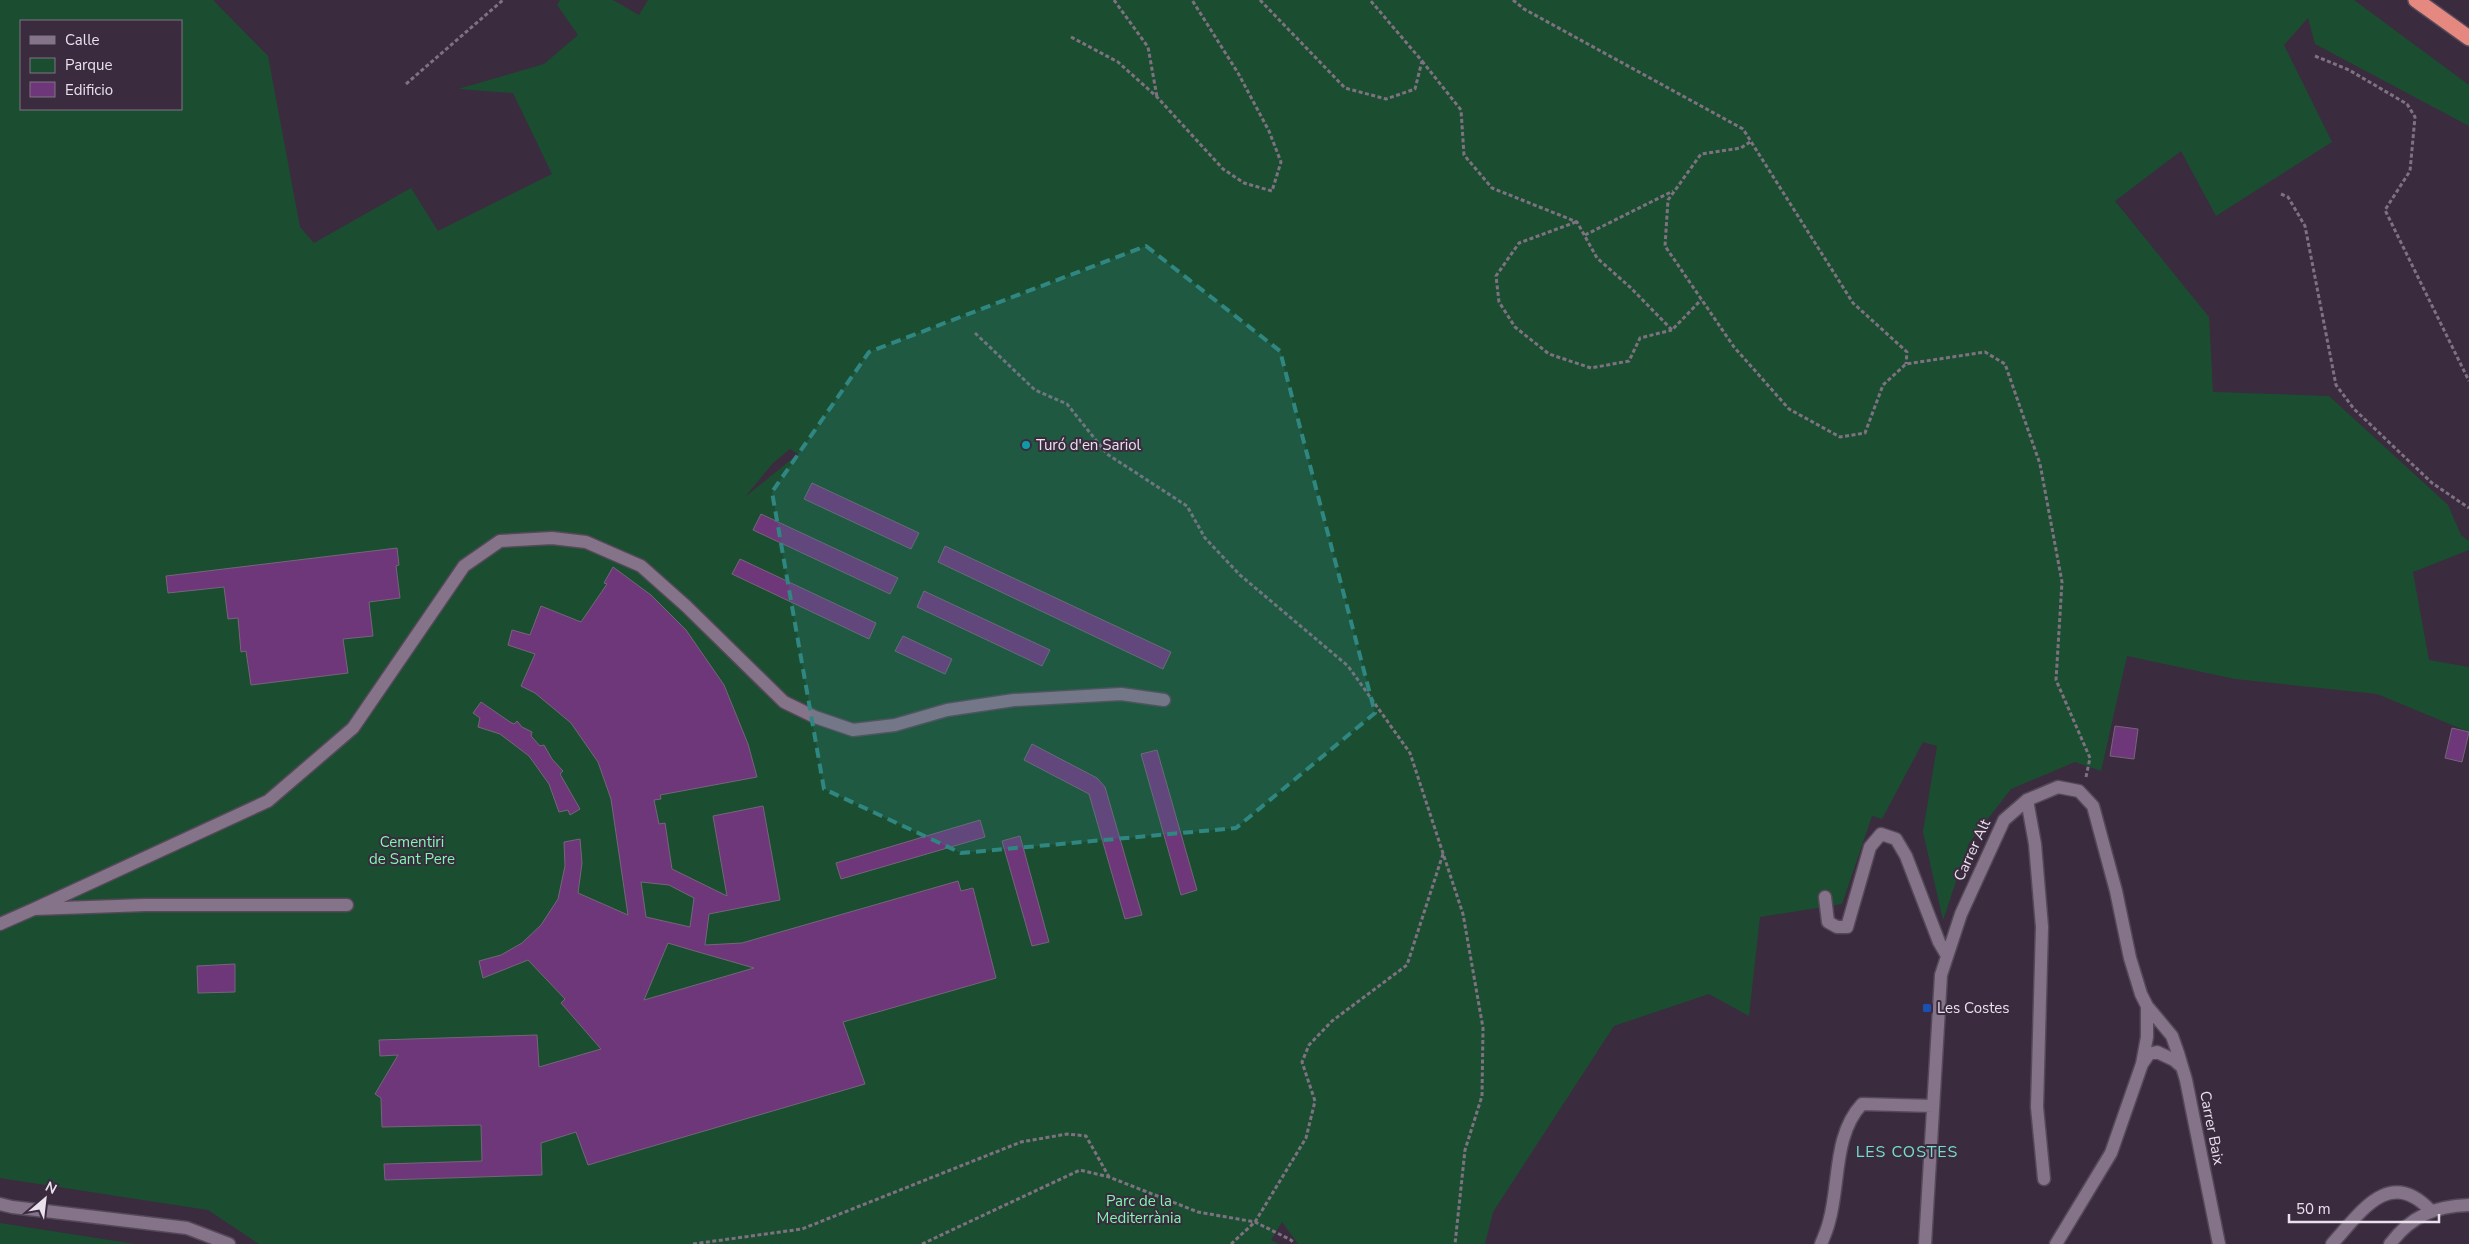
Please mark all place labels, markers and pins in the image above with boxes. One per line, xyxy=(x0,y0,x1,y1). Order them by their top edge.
place label: Turó d'en Sariol xyxy=(1036,435,1142,455)
marker: Turó d'en Sariol xyxy=(1020,439,1032,451)
place label: Les Costes xyxy=(1937,998,2010,1018)
marker: Les Costes xyxy=(1921,1002,1933,1014)

